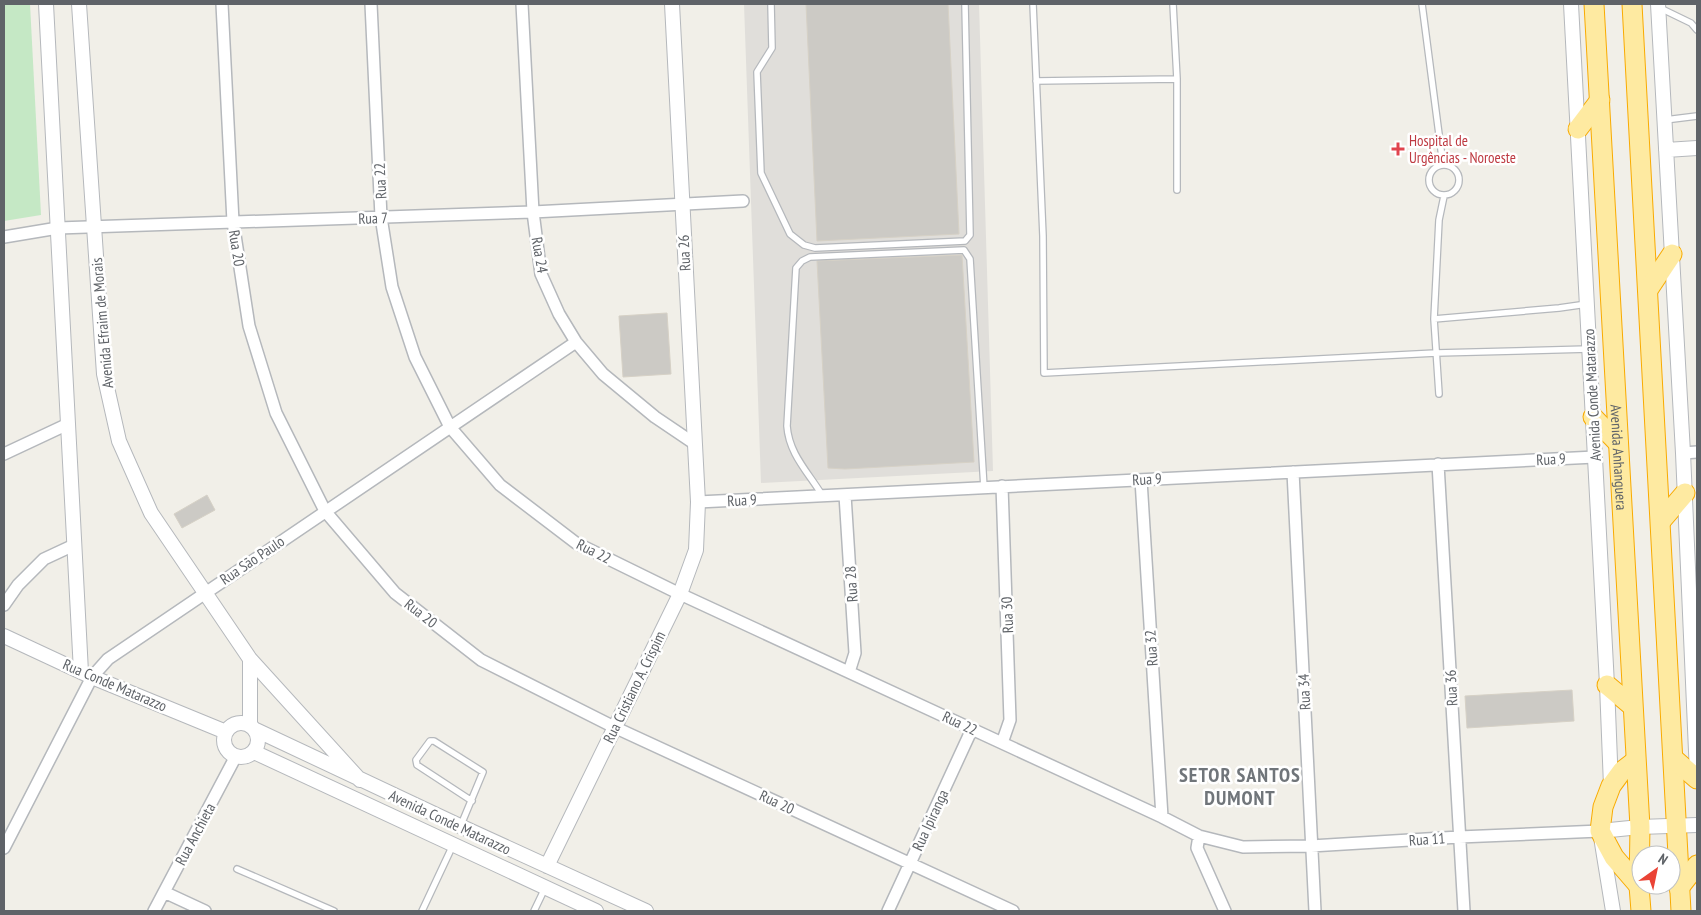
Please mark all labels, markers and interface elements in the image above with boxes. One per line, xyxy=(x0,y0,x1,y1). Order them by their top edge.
place label: Hospital de Urgências - Noroeste xyxy=(1409,131,1516,167)
marker: Hospital de Urgências - Noroeste xyxy=(1391,142,1405,156)
street label: Rua 22 xyxy=(370,162,390,200)
street label: Rua 7 xyxy=(358,208,388,228)
street label: Rua 20 xyxy=(225,229,249,268)
street label: Rua 26 xyxy=(674,234,694,272)
street label: Rua 24 xyxy=(527,235,553,275)
street label: Avenida Efraim de Morais xyxy=(87,257,117,389)
street label: Avenida Conde Matarazzo xyxy=(1579,328,1605,462)
street label: Avenida Anhanguera xyxy=(1607,404,1632,511)
street label: Rua 9 xyxy=(1536,449,1566,469)
street label: Rua 9 xyxy=(1132,469,1162,489)
street label: Rua 9 xyxy=(727,490,757,510)
street label: Rua São Paulo xyxy=(216,531,288,589)
street label: Rua 22 xyxy=(573,534,615,568)
street label: Rua 28 xyxy=(840,565,862,603)
street label: Rua 20 xyxy=(401,594,441,632)
street label: Rua 30 xyxy=(997,596,1017,634)
street label: Rua Cristiano A. Crispim xyxy=(599,628,669,746)
street label: Rua 32 xyxy=(1140,629,1162,667)
street label: Rua Conde Matarazzo xyxy=(60,655,170,715)
street label: Rua 36 xyxy=(1441,669,1461,707)
street label: Rua 34 xyxy=(1294,673,1314,711)
street label: Rua 22 xyxy=(939,707,981,739)
district label: SETOR SANTOS DUMONT xyxy=(1179,762,1301,811)
street label: Avenida Conde Matarazzo xyxy=(386,785,514,859)
street label: Rua 20 xyxy=(756,786,798,818)
street label: Rua Ipiranga xyxy=(908,786,952,854)
street label: Rua Anchieta xyxy=(171,800,219,868)
street label: Rua 11 xyxy=(1408,828,1446,850)
north arrow xyxy=(1631,845,1681,895)
text: N xyxy=(1655,849,1671,869)

